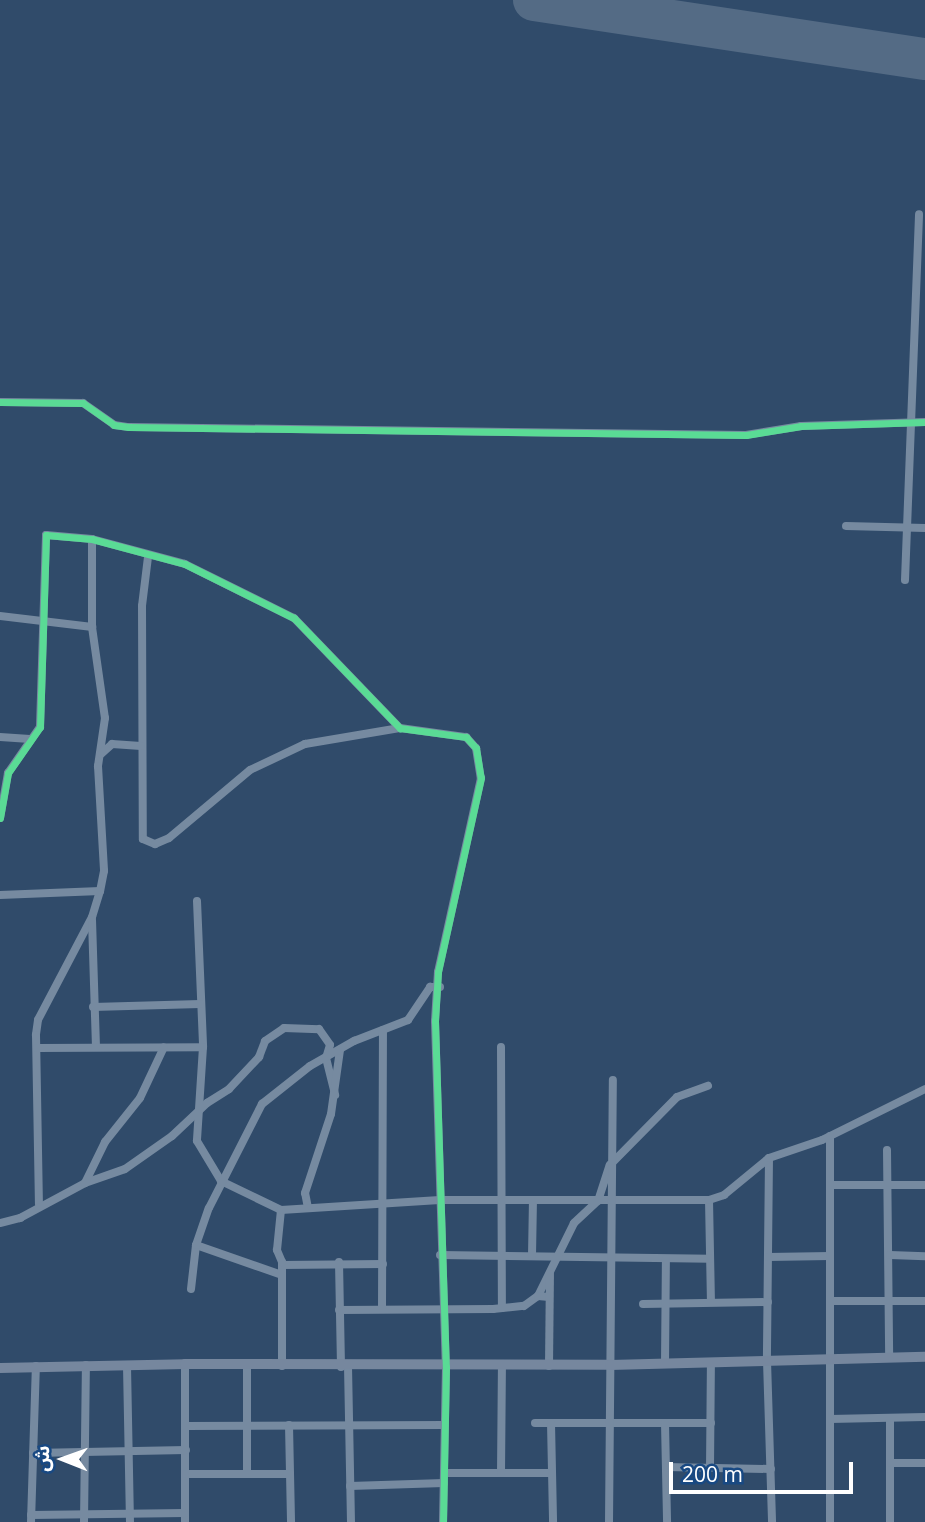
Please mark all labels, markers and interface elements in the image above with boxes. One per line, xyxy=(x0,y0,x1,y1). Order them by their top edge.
north arrow xyxy=(28,1424,98,1494)
text: ش xyxy=(29,1445,55,1472)
scale bar xyxy=(673,1448,857,1492)
text: 200 m xyxy=(682,1460,743,1488)

